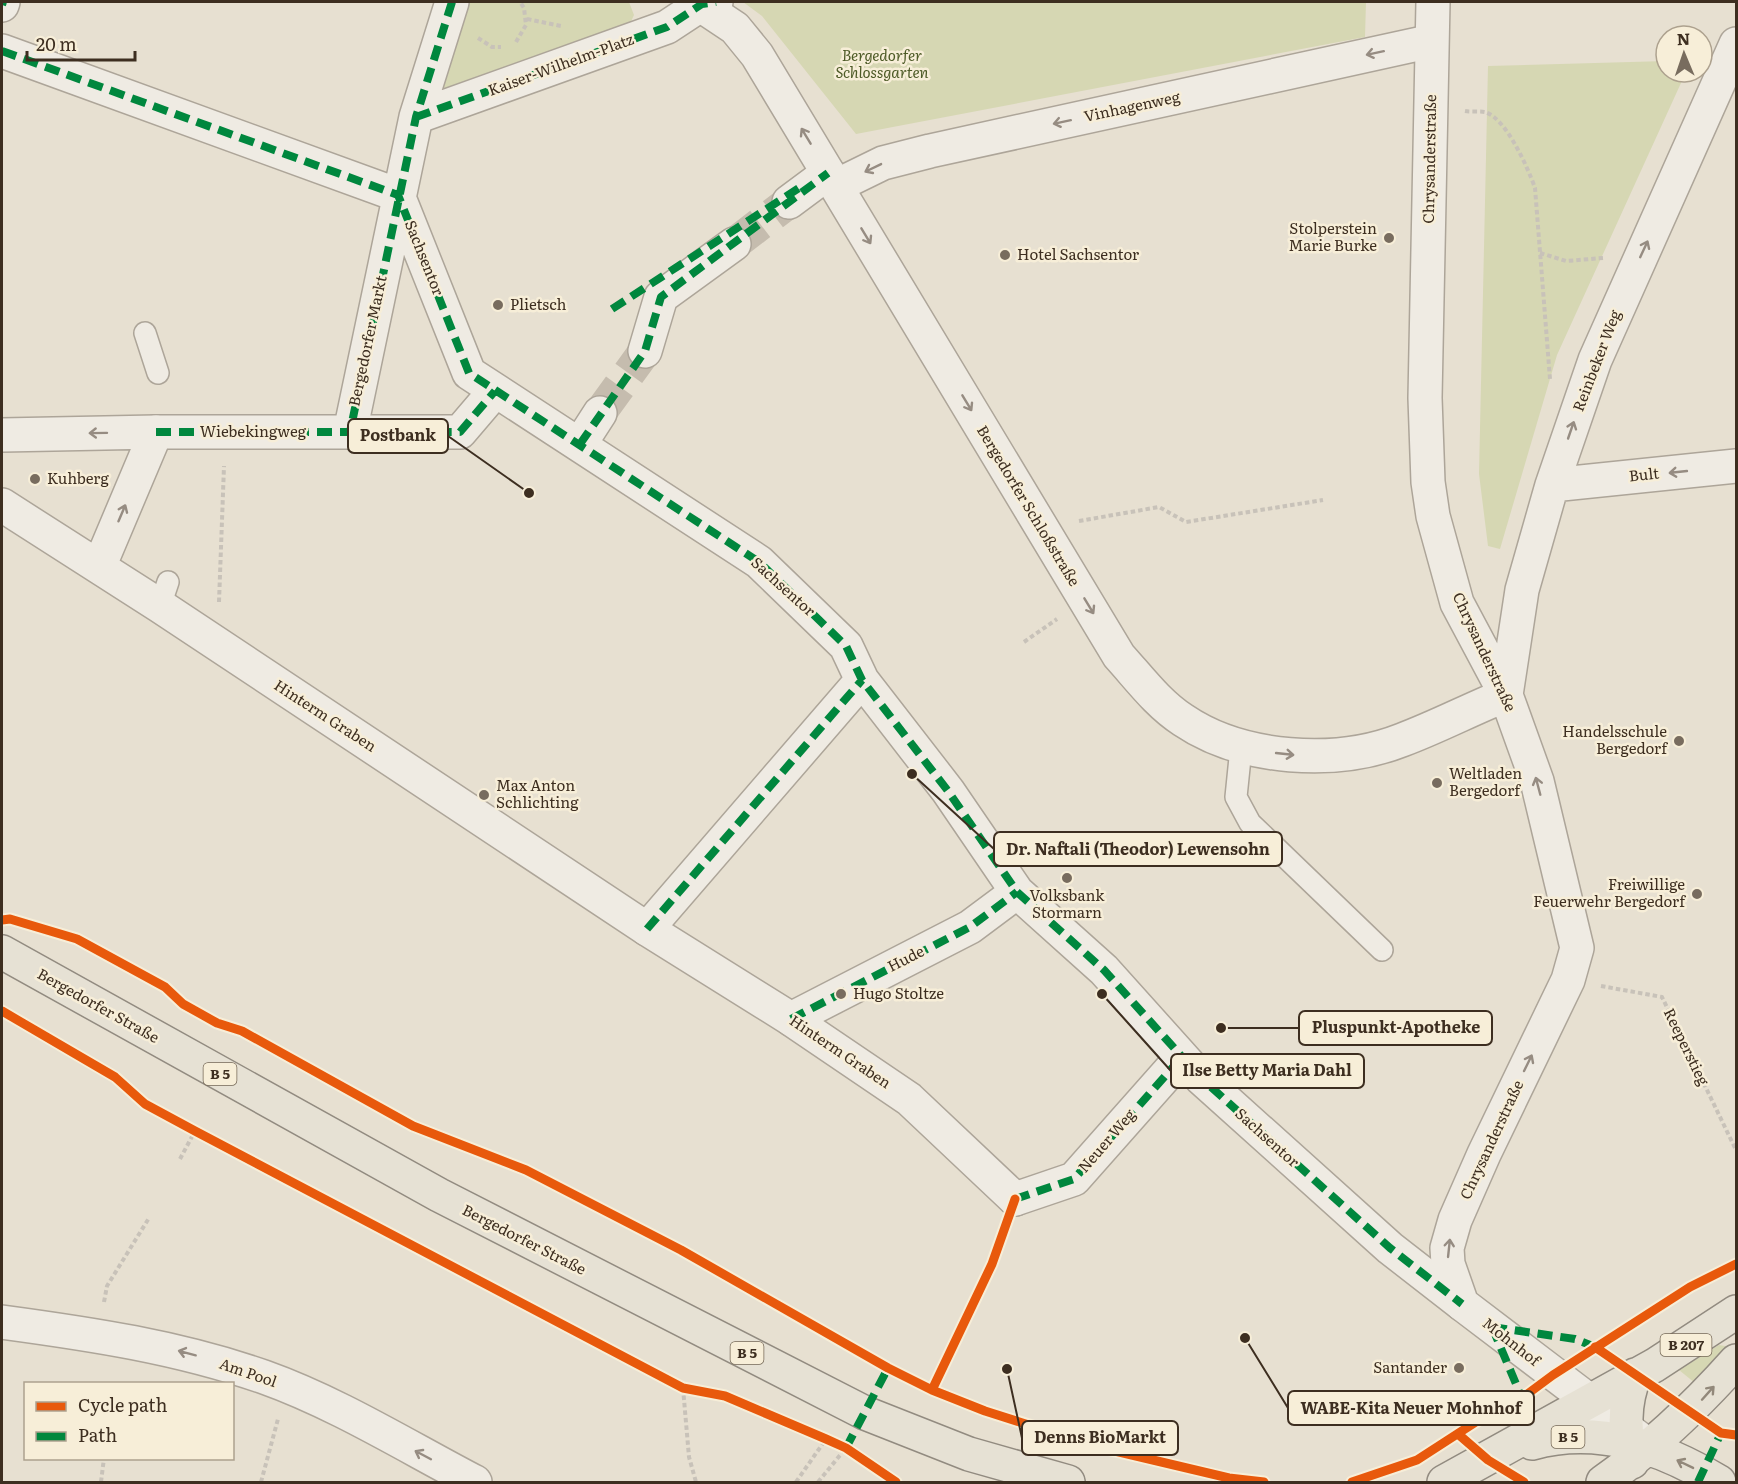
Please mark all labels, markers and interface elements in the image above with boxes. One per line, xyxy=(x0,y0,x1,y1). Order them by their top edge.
scale bar xyxy=(27,24,135,62)
north arrow xyxy=(1654,24,1714,84)
street label: Kaiser-Wilhelm-Platz xyxy=(484,26,637,101)
text: N xyxy=(1676,26,1691,50)
text: 20 m xyxy=(36,30,77,57)
park label: Bergedorfer Schlossgarten xyxy=(835,43,929,83)
one-way arrow xyxy=(1366,48,1385,60)
street label: Vinhagenweg xyxy=(1082,84,1182,127)
street label: Chrysanderstraße xyxy=(1416,94,1441,224)
one-way arrow xyxy=(1052,117,1072,128)
one-way arrow xyxy=(799,128,811,145)
one-way arrow xyxy=(864,163,882,174)
street label: Sachsentor xyxy=(400,216,451,299)
place label: Stolperstein Marie Burke xyxy=(1288,216,1377,256)
one-way arrow xyxy=(861,227,873,244)
marker: Stolperstein Marie Burke xyxy=(1382,231,1396,245)
one-way arrow xyxy=(1638,240,1650,258)
place label: Hotel Sachsentor xyxy=(1017,242,1139,265)
marker: Hotel Sachsentor xyxy=(998,248,1012,262)
street label: Bergedorfer Markt xyxy=(341,273,392,408)
place label: Plietsch xyxy=(510,292,567,315)
marker: Plietsch xyxy=(491,298,505,312)
street label: Reinbeker Weg xyxy=(1566,306,1626,415)
one-way arrow xyxy=(961,394,973,411)
street label: Wiebekingweg xyxy=(200,419,307,442)
callout: Postbank xyxy=(348,419,448,453)
street label: Bergedorfer Schloßstraße xyxy=(972,420,1087,590)
one-way arrow xyxy=(1567,421,1578,440)
text: Postbank xyxy=(360,422,436,446)
one-way arrow xyxy=(88,427,108,439)
street label: Bult xyxy=(1628,460,1660,487)
place label: Kuhberg xyxy=(47,466,109,489)
one-way arrow xyxy=(1669,467,1689,478)
marker: Kuhberg xyxy=(28,472,42,486)
one-way arrow xyxy=(117,505,128,523)
street label: Sachsentor xyxy=(747,551,821,621)
street label: Chrysanderstraße xyxy=(1448,588,1523,715)
one-way arrow xyxy=(1083,597,1095,614)
street label: Hinterm Graben xyxy=(270,673,382,757)
place label: Handelsschule Bergedorf xyxy=(1562,719,1668,759)
marker: Handelsschule Bergedorf xyxy=(1672,734,1686,748)
one-way arrow xyxy=(1275,749,1294,760)
place label: Weltladen Bergedorf xyxy=(1449,761,1522,801)
place label: Max Anton Schlichting xyxy=(496,773,579,813)
marker: Weltladen Bergedorf xyxy=(1430,776,1444,790)
one-way arrow xyxy=(1532,777,1543,796)
marker: Max Anton Schlichting xyxy=(477,788,491,802)
callout: Dr. Naftali (Theodor) Lewensohn xyxy=(994,832,1282,866)
text: Dr. Naftali (Theodor) Lewensohn xyxy=(1006,836,1270,860)
marker: Volksbank Stormarn xyxy=(1060,871,1074,885)
place label: Freiwillige Feuerwehr Bergedorf xyxy=(1533,872,1686,912)
place label: Volksbank Stormarn xyxy=(1030,883,1105,923)
marker: Freiwillige Feuerwehr Bergedorf xyxy=(1690,887,1704,901)
street label: Hude xyxy=(883,939,928,977)
street label: Bergedorfer Straße xyxy=(34,962,164,1048)
place label: Hugo Stoltze xyxy=(853,981,944,1004)
marker: Hugo Stoltze xyxy=(834,987,848,1001)
street label: Reeperstieg xyxy=(1659,1004,1716,1090)
street label: Hinterm Graben xyxy=(785,1008,896,1093)
callout: Pluspunkt-Apotheke xyxy=(1299,1011,1492,1045)
text: Pluspunkt-Apotheke xyxy=(1312,1014,1480,1038)
callout: Ilse Betty Maria Dahl xyxy=(1171,1054,1364,1088)
one-way arrow xyxy=(1522,1054,1534,1072)
text: Ilse Betty Maria Dahl xyxy=(1182,1057,1352,1081)
road number: B 5 xyxy=(204,1063,236,1085)
street label: Chrysanderstraße xyxy=(1453,1076,1528,1203)
street label: Sachsentor xyxy=(1231,1102,1305,1172)
street label: Neuer Weg xyxy=(1072,1103,1141,1177)
street label: Bergedorfer Straße xyxy=(459,1197,591,1280)
one-way arrow xyxy=(1444,1239,1455,1258)
street label: Mohnhof xyxy=(1478,1311,1547,1371)
road number: B 207 xyxy=(1660,1334,1712,1356)
road number: B 5 xyxy=(730,1342,764,1364)
one-way arrow xyxy=(178,1347,197,1359)
street label: Am Pool xyxy=(217,1351,280,1392)
place label: Santander xyxy=(1373,1355,1447,1378)
marker: Santander xyxy=(1452,1361,1466,1375)
legend xyxy=(24,1382,234,1460)
one-way arrow xyxy=(1701,1385,1715,1400)
text: Cycle path xyxy=(78,1391,167,1418)
callout: WABE-Kita Neuer Mohnhof xyxy=(1288,1391,1534,1425)
text: WABE-Kita Neuer Mohnhof xyxy=(1300,1395,1524,1419)
text: Path xyxy=(78,1421,117,1448)
callout: Denns BioMarkt xyxy=(1022,1421,1178,1455)
text: Denns BioMarkt xyxy=(1034,1424,1166,1448)
road number: B 5 xyxy=(1552,1426,1584,1448)
one-way arrow xyxy=(415,1449,433,1460)
one-way arrow xyxy=(1676,1457,1694,1469)

